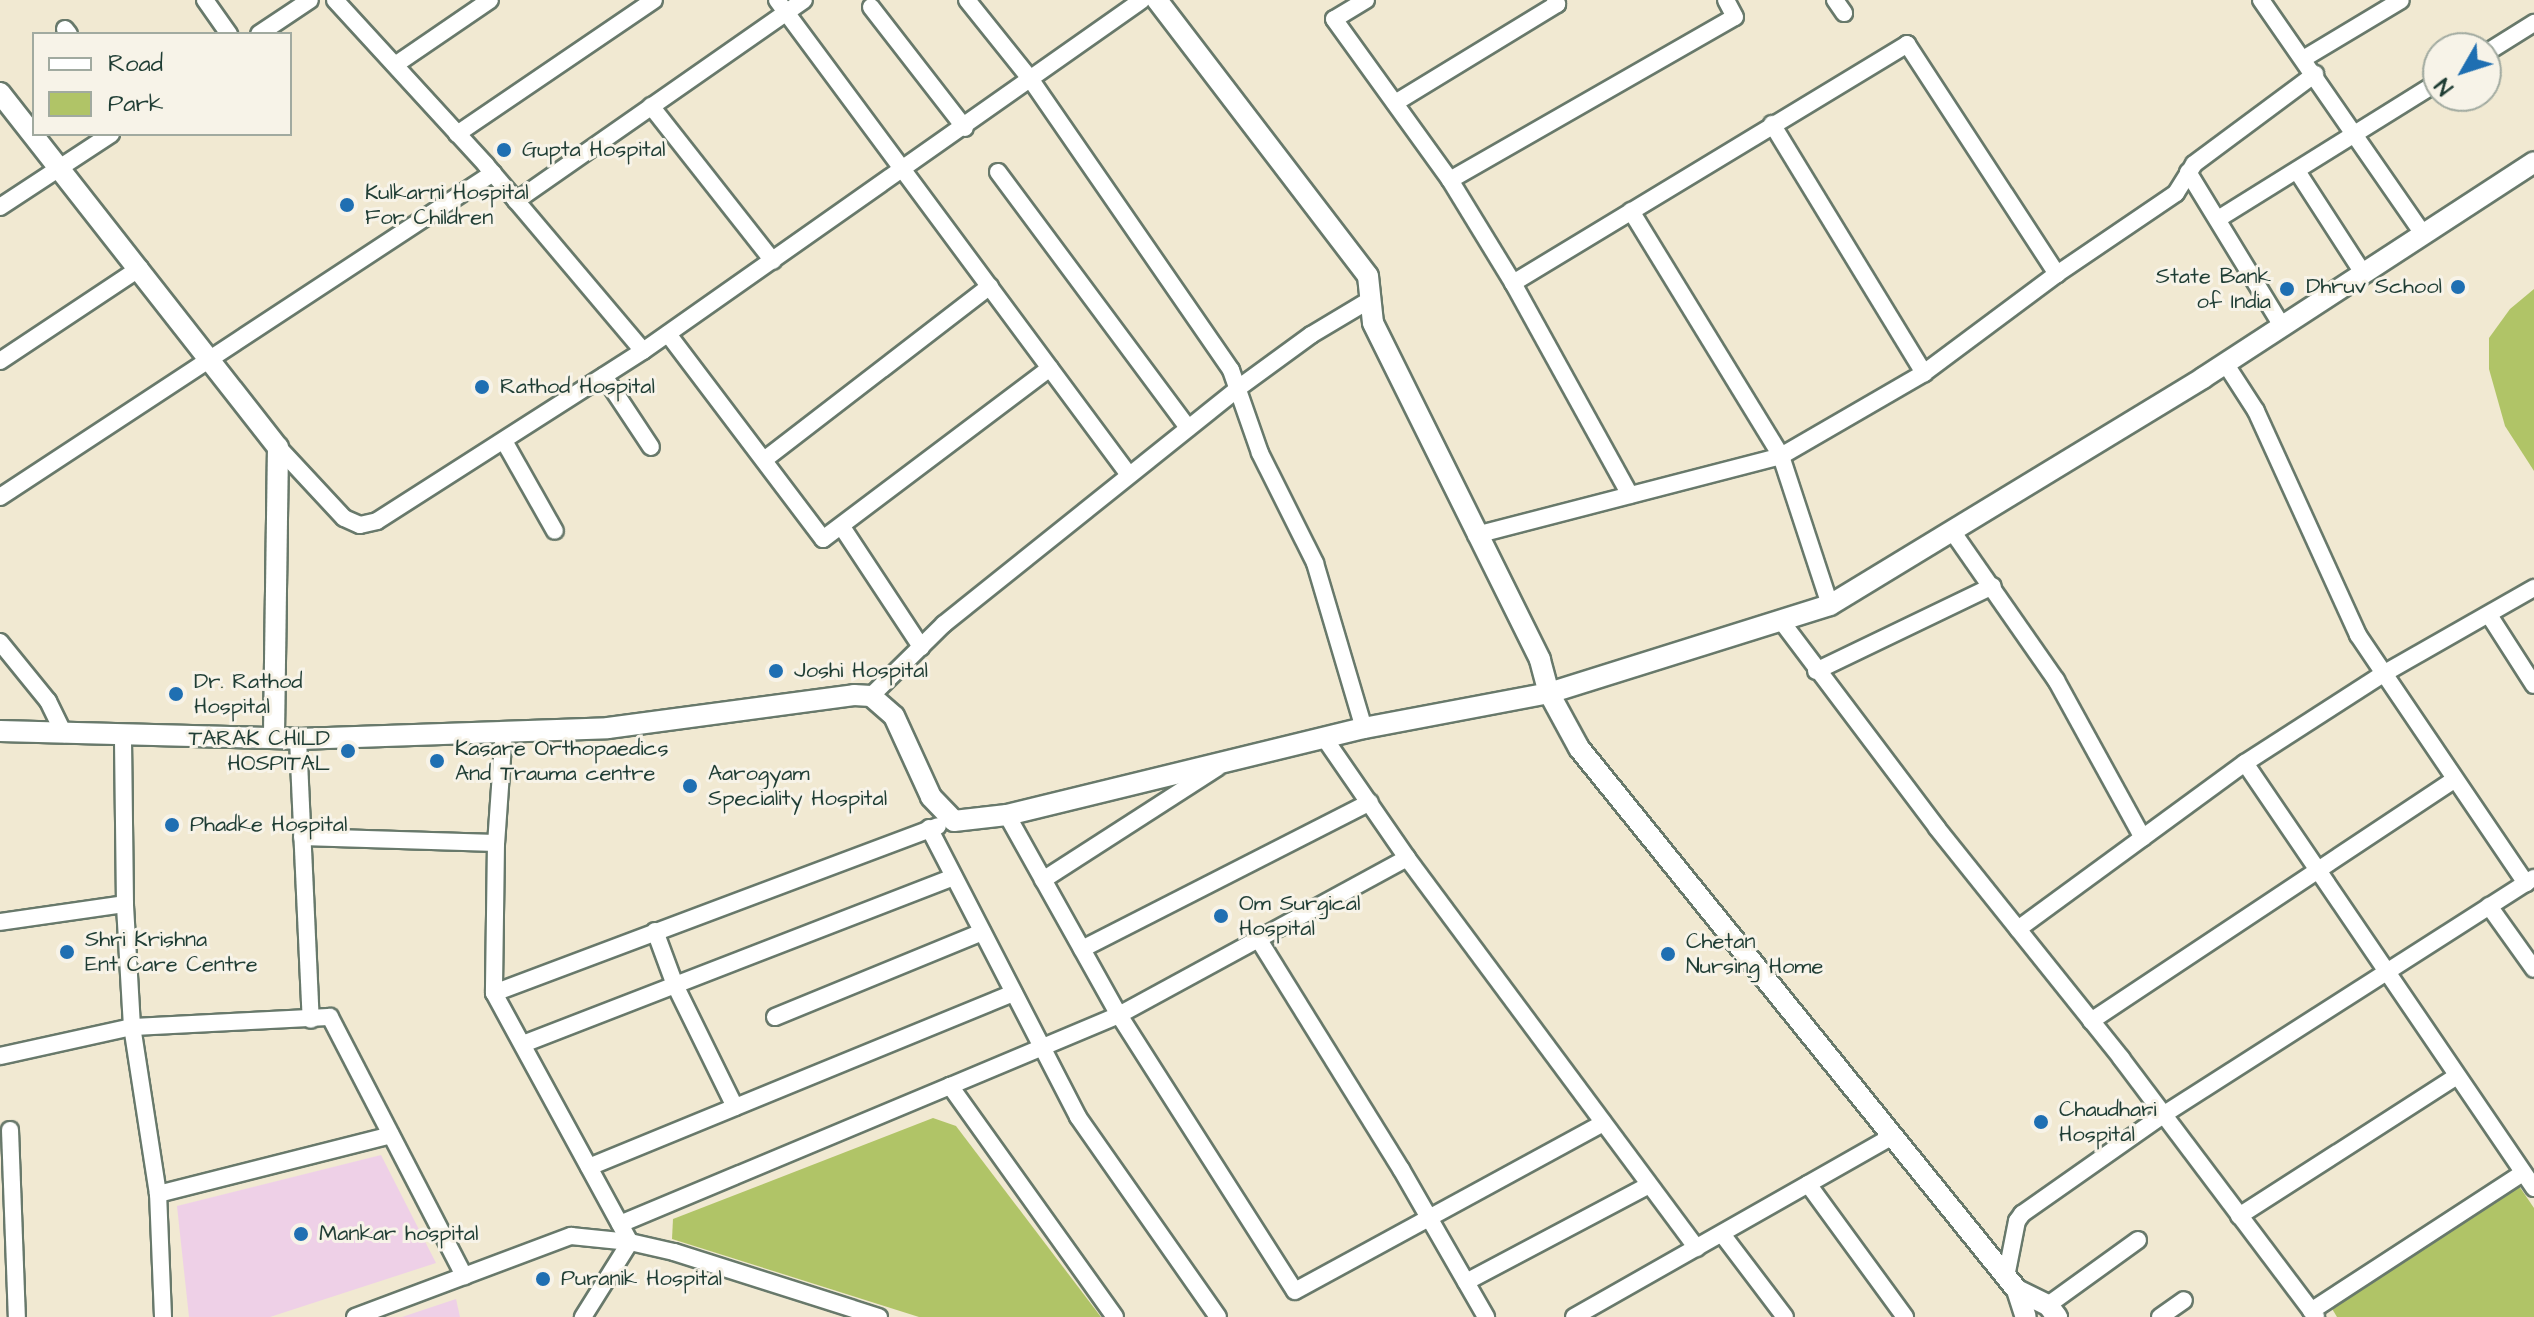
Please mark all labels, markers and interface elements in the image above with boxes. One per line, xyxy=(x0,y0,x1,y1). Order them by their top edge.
legend xyxy=(32,32,292,136)
north arrow xyxy=(2422,32,2502,112)
text: Road xyxy=(108,47,163,81)
text: N xyxy=(2428,71,2461,101)
text: Park xyxy=(108,87,164,121)
place label: Gupta Hospital xyxy=(522,137,665,163)
marker: Gupta Hospital xyxy=(493,139,515,161)
place label: Kulkarni Hospital For Children xyxy=(365,179,529,230)
marker: Kulkarni Hospital For Children xyxy=(336,194,358,216)
place label: State Bank of India xyxy=(2156,263,2271,314)
place label: Dhruv School xyxy=(2306,274,2442,300)
marker: Dhruv School xyxy=(2449,278,2467,296)
marker: State Bank of India xyxy=(2278,280,2296,298)
place label: Rathod Hospital xyxy=(500,374,655,400)
marker: Rathod Hospital xyxy=(471,376,493,398)
place label: Joshi Hospital xyxy=(794,658,928,684)
marker: Joshi Hospital xyxy=(765,660,787,682)
place label: Dr. Rathod Hospital xyxy=(194,668,303,720)
marker: Dr. Rathod Hospital xyxy=(165,683,187,705)
place label: TARAK CHILD HOSPITAL xyxy=(189,725,330,776)
place label: Kasare Orthopaedics And Trauma centre xyxy=(455,735,669,786)
marker: TARAK CHILD HOSPITAL xyxy=(337,740,359,762)
marker: Kasare Orthopaedics And Trauma centre xyxy=(426,750,448,772)
place label: Aarogyam Speciality Hospital xyxy=(708,760,887,812)
marker: Aarogyam Speciality Hospital xyxy=(679,775,701,797)
place label: Phadke Hospital xyxy=(190,812,347,838)
marker: Phadke Hospital xyxy=(161,814,183,836)
place label: Om Surgical Hospital xyxy=(1239,890,1360,942)
marker: Om Surgical Hospital xyxy=(1210,905,1232,927)
place label: Shri Krishna Ent Care Centre xyxy=(85,926,258,978)
place label: Chetan Nursing Home xyxy=(1686,928,1823,980)
marker: Shri Krishna Ent Care Centre xyxy=(56,941,78,963)
marker: Chetan Nursing Home xyxy=(1657,943,1679,965)
place label: Chaudhari Hospital xyxy=(2059,1096,2157,1148)
marker: Chaudhari Hospital xyxy=(2030,1111,2052,1133)
place label: Mankar hospital xyxy=(319,1221,478,1247)
marker: Mankar hospital xyxy=(290,1223,312,1245)
place label: Puranik Hospital xyxy=(561,1266,722,1292)
marker: Puranik Hospital xyxy=(532,1268,554,1290)

